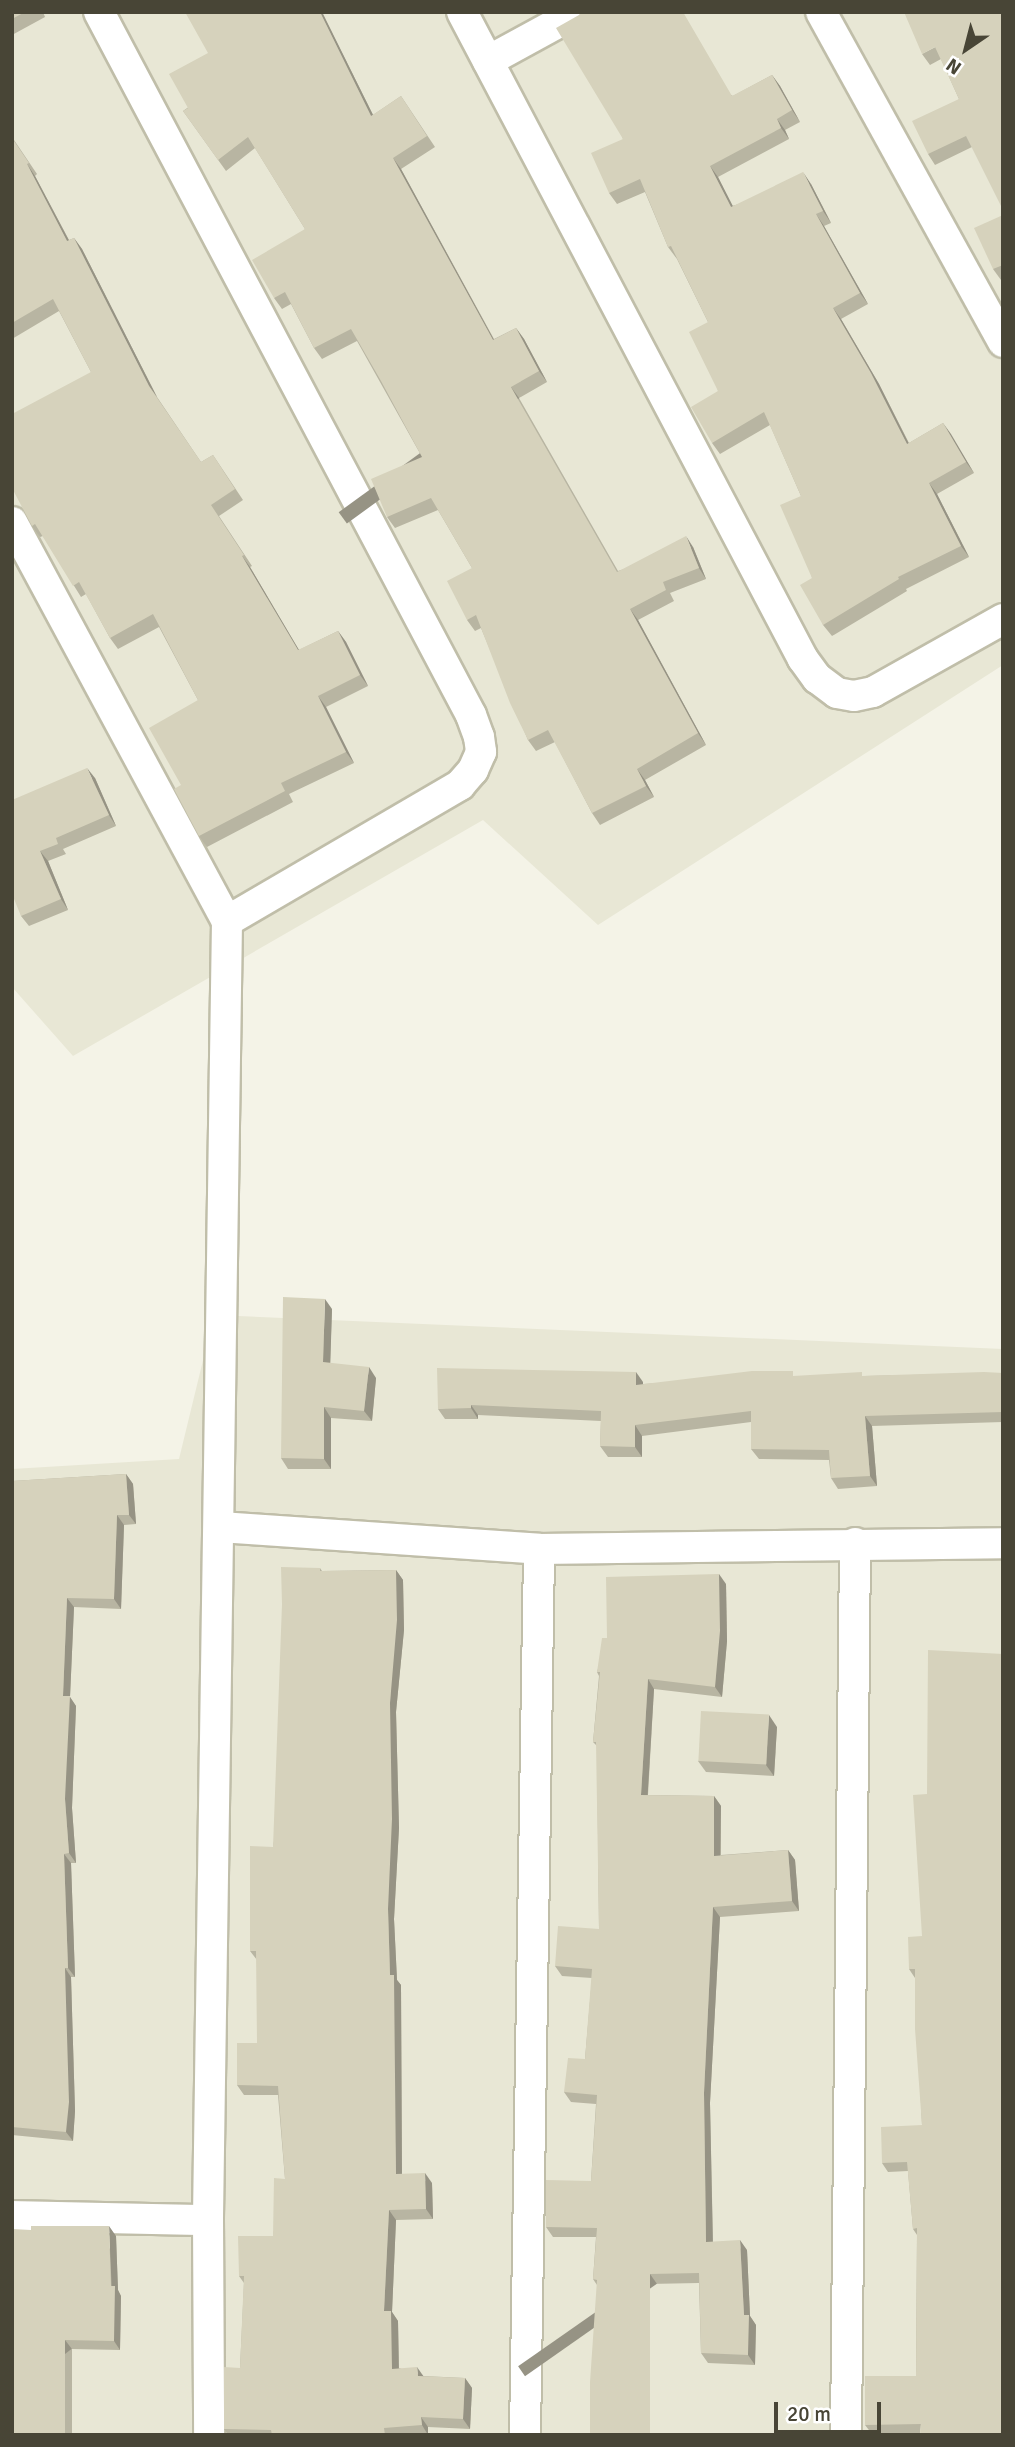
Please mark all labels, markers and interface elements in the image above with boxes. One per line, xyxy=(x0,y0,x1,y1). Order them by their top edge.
north arrow xyxy=(931,14,1001,84)
text: N xyxy=(942,53,966,80)
scale bar xyxy=(777,2388,884,2432)
text: 20 m xyxy=(787,2401,831,2427)

